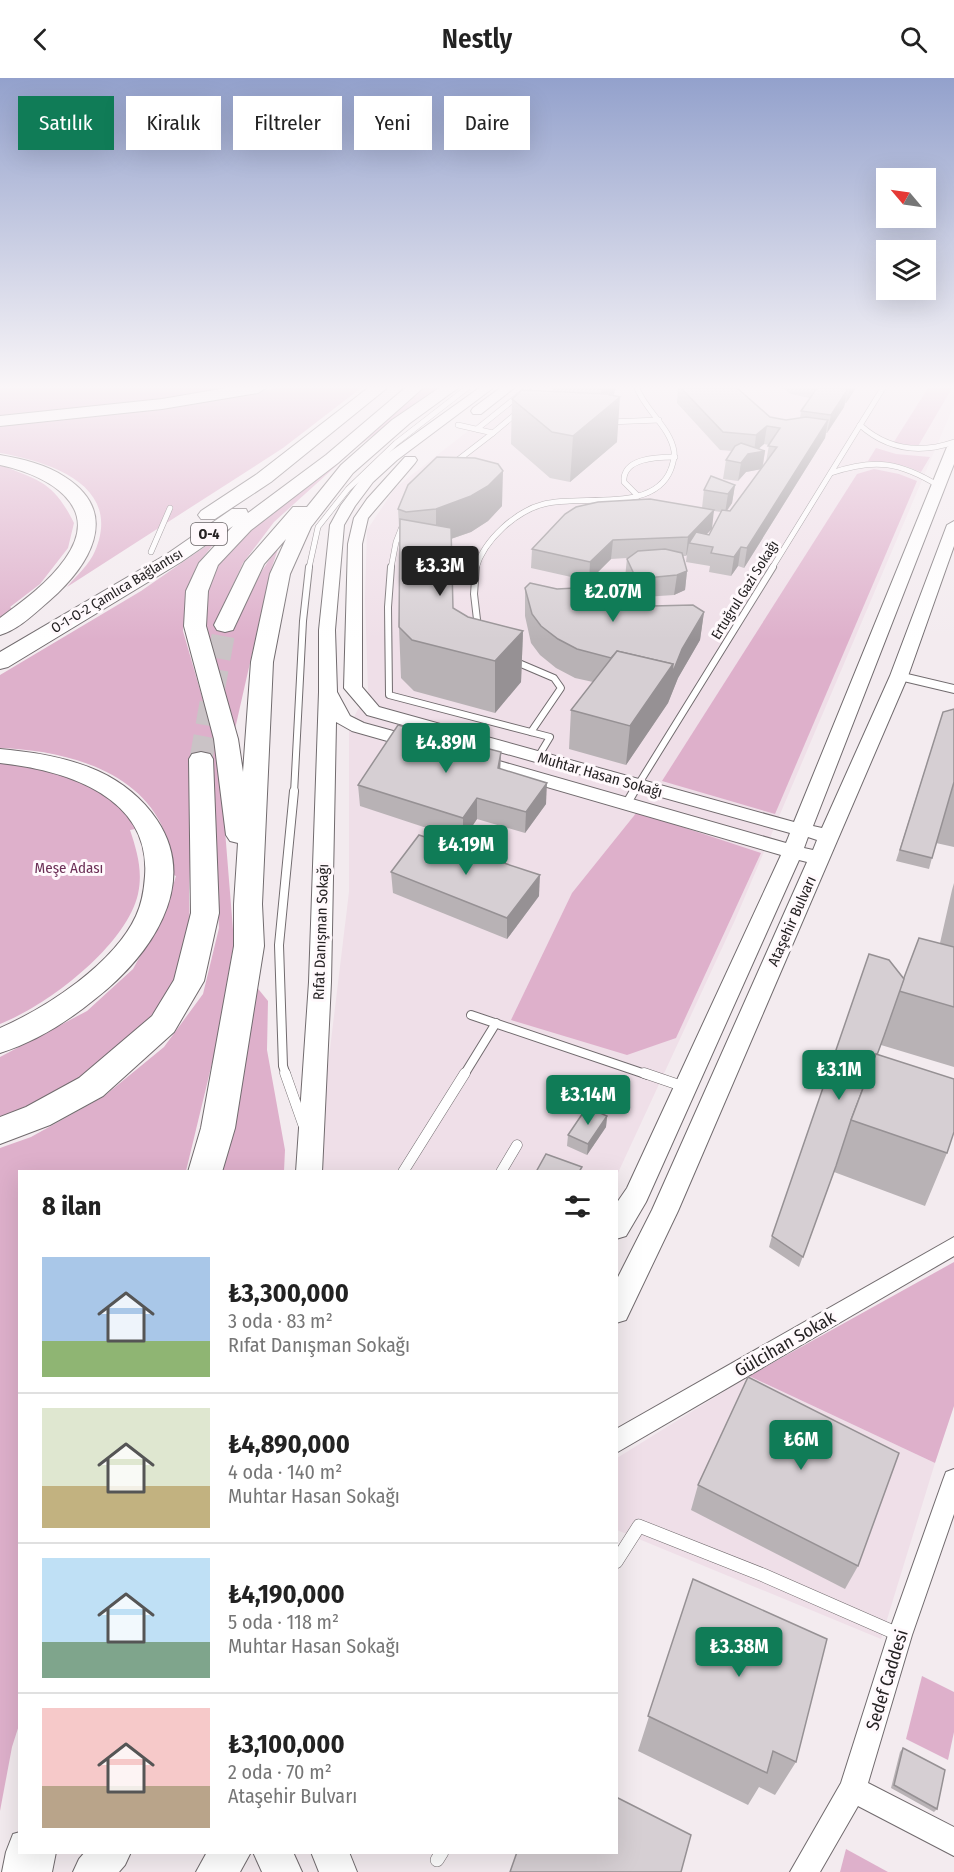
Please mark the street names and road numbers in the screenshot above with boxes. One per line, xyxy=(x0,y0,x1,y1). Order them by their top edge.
road number: O-4 xyxy=(191,523,227,545)
street label: Ertuğrul Gazi Sokağı xyxy=(708,537,782,643)
street label: O-1-O-2 Çamlıca Bağlantısı xyxy=(48,545,186,637)
street label: Muhtar Hasan Sokağı xyxy=(536,749,664,801)
street label: Rıfat Danışman Sokağı xyxy=(310,863,332,1001)
street label: Ataşehir Bulvarı xyxy=(764,873,820,969)
street label: Gülcihan Sokak xyxy=(731,1306,840,1382)
street label: Sedef Caddesi xyxy=(861,1627,913,1733)

